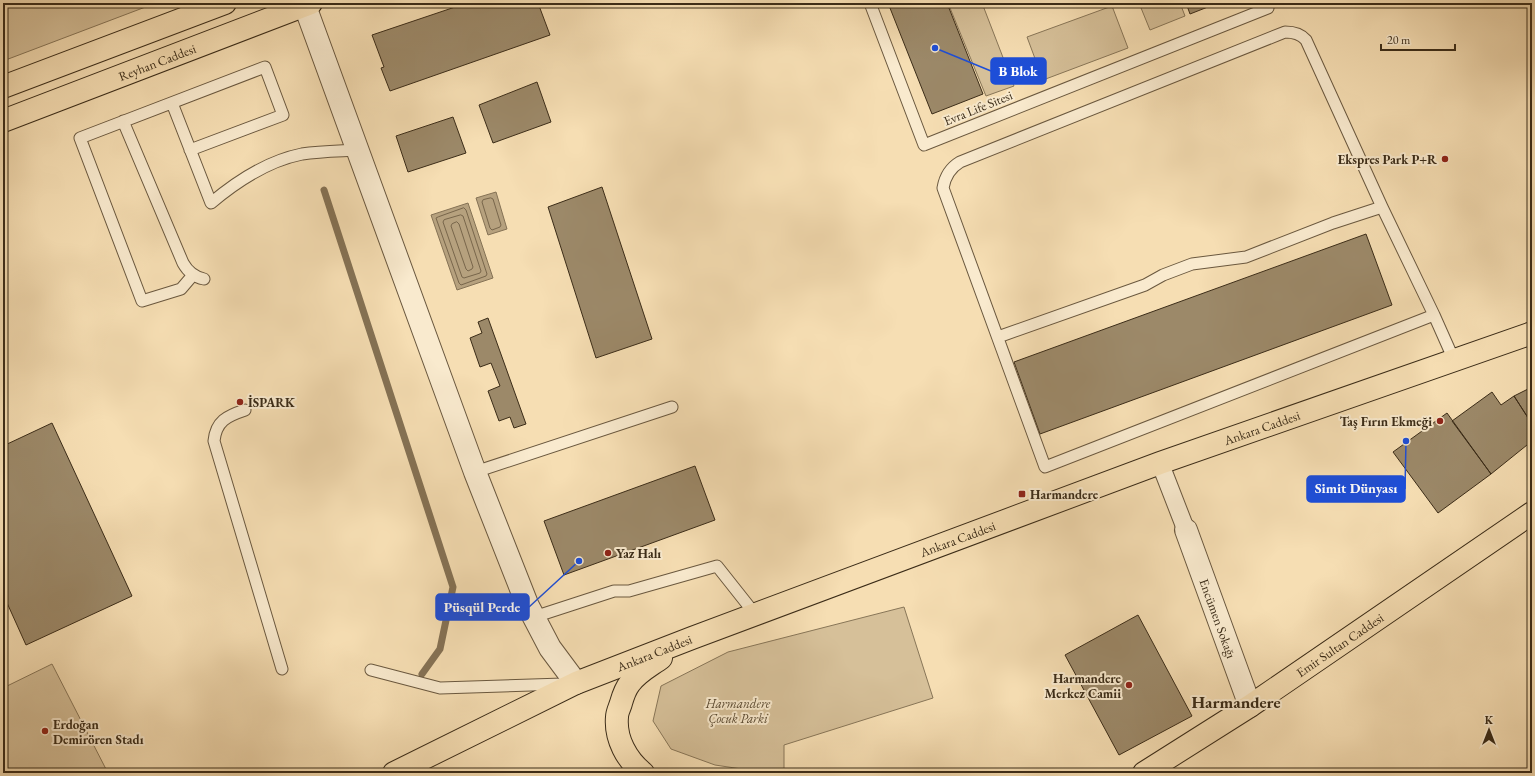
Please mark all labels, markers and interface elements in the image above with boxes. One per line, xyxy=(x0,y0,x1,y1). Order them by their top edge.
scale bar xyxy=(1381,26,1455,52)
text: 20 m xyxy=(1387,32,1411,48)
street label: Reyhan Caddesi xyxy=(116,39,198,84)
callout: B Blok xyxy=(991,58,1046,84)
text: B Blok xyxy=(998,62,1038,80)
street label: Evra Life Sitesi xyxy=(941,86,1015,130)
place label: Ekspres Park P+R xyxy=(1338,151,1437,168)
marker: Ekspres Park P+R xyxy=(1440,154,1450,164)
place label: İSPARK xyxy=(248,394,296,411)
marker: İSPARK xyxy=(235,397,245,407)
street label: Ankara Caddesi xyxy=(1221,406,1302,449)
place label: Taş Fırın Ekmeği xyxy=(1340,413,1432,430)
marker: Taş Fırın Ekmeği xyxy=(1435,416,1445,426)
callout: Simit Dünyası xyxy=(1307,476,1405,502)
text: Simit Dünyası xyxy=(1315,479,1397,497)
place label: Harmandere xyxy=(1030,486,1099,503)
marker: Harmandere xyxy=(1017,489,1027,499)
street label: Ankara Caddesi xyxy=(917,517,998,561)
place label: Yaz Halı xyxy=(616,545,661,562)
marker: Yaz Halı xyxy=(603,548,613,558)
street label: Encümen Sokağı xyxy=(1196,576,1240,660)
callout: Püsqül Perde xyxy=(436,594,529,620)
text: Püsqül Perde xyxy=(444,598,520,616)
street label: Emir Sultan Caddesi xyxy=(1293,609,1387,681)
street label: Ankara Caddesi xyxy=(613,630,694,675)
place label: Harmandere Merkez Camii xyxy=(1045,670,1122,702)
marker: Harmandere Merkez Camii xyxy=(1124,680,1134,690)
district label: Harmandere xyxy=(1191,691,1281,713)
park label: Harmandere Çocuk Parki xyxy=(705,695,771,727)
north arrow xyxy=(1469,710,1509,750)
text: K xyxy=(1485,713,1494,727)
place label: Erdoğan Demirören Stadı xyxy=(53,716,144,748)
marker: Erdoğan Demirören Stadı xyxy=(40,726,50,736)

